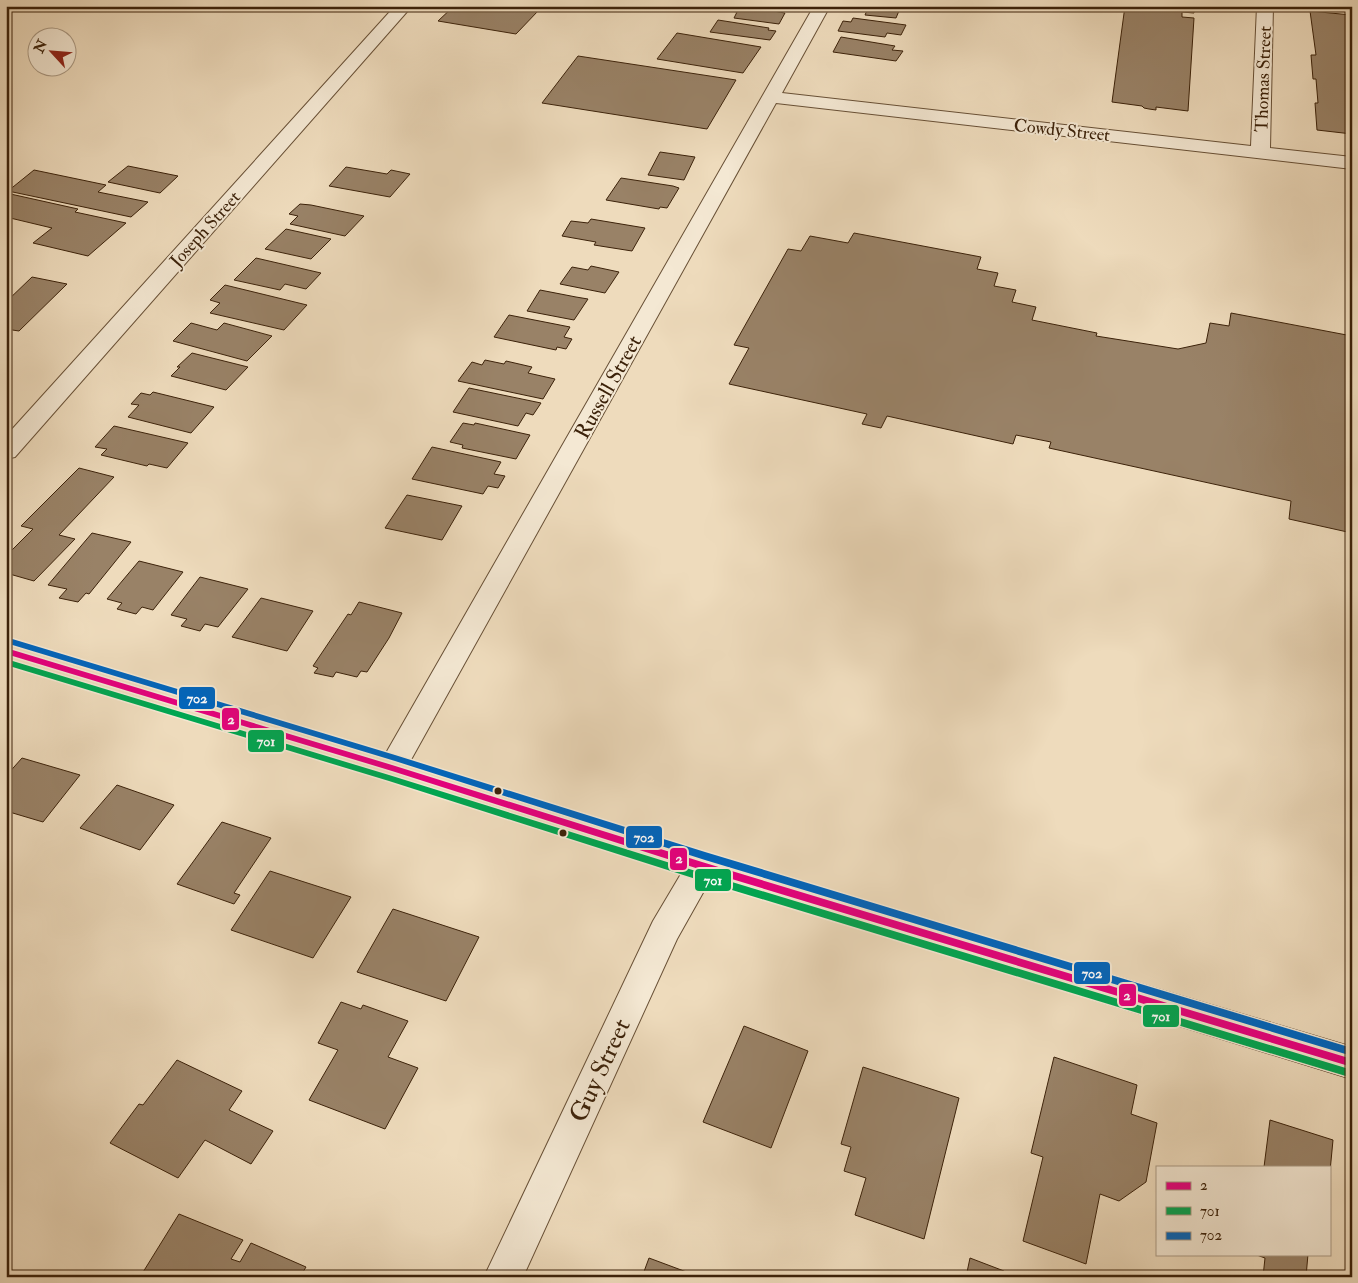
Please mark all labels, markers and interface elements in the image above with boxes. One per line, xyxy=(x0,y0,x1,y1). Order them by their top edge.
street label: Thomas Street xyxy=(1250,25,1277,132)
north arrow xyxy=(28,28,78,78)
text: N xyxy=(30,37,51,57)
street label: Cowdy Street xyxy=(1013,114,1111,147)
street label: Joseph Street xyxy=(164,186,246,273)
street label: Russell Street xyxy=(569,330,648,444)
line badge: 702 xyxy=(178,686,216,710)
text: 702 xyxy=(187,690,207,707)
line badge: 2 xyxy=(221,707,240,731)
text: 2 xyxy=(227,711,235,728)
line badge: 701 xyxy=(247,729,285,753)
text: 701 xyxy=(257,733,275,750)
unlabelled marker xyxy=(493,786,503,796)
line badge: 702 xyxy=(625,825,663,849)
unlabelled marker xyxy=(558,828,568,838)
text: 702 xyxy=(634,829,654,846)
line badge: 2 xyxy=(669,847,688,871)
text: 2 xyxy=(675,850,683,867)
line badge: 701 xyxy=(694,868,732,892)
text: 701 xyxy=(704,872,722,889)
line badge: 702 xyxy=(1073,961,1111,985)
text: 702 xyxy=(1082,965,1102,982)
line badge: 2 xyxy=(1118,983,1137,1007)
text: 2 xyxy=(1123,987,1131,1004)
line badge: 701 xyxy=(1142,1004,1180,1028)
text: 701 xyxy=(1152,1008,1170,1025)
street label: Guy Street xyxy=(563,1014,638,1127)
legend xyxy=(1156,1166,1330,1256)
text: 2 xyxy=(1200,1176,1208,1195)
text: 701 xyxy=(1200,1202,1220,1221)
text: 702 xyxy=(1200,1226,1223,1245)

